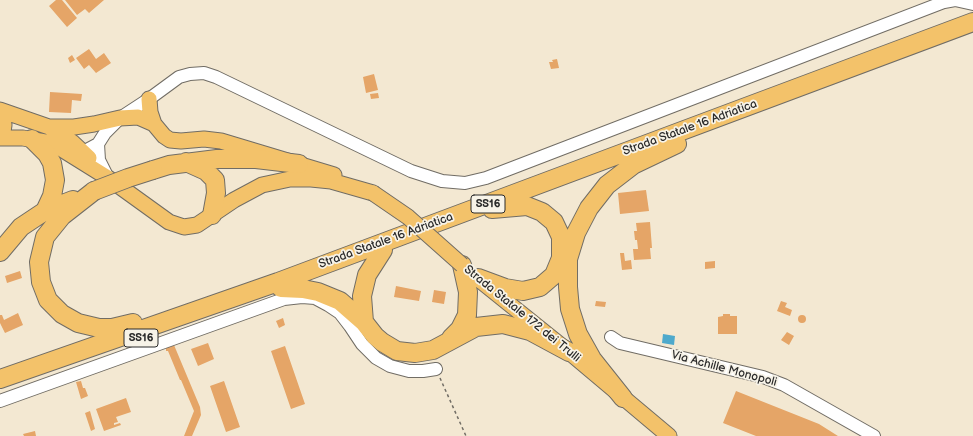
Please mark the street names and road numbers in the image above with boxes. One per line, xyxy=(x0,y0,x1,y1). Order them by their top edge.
street label: Strada Statale 16 Adriatica xyxy=(621,97,759,159)
road number: SS16 xyxy=(471,195,505,213)
street label: Strada Statale 16 Adriatica xyxy=(317,210,455,272)
street label: Strada Statale 172 dei Trulli xyxy=(461,263,583,365)
road number: SS16 xyxy=(124,329,158,347)
street label: Via Achille Monopoli xyxy=(670,348,778,390)

